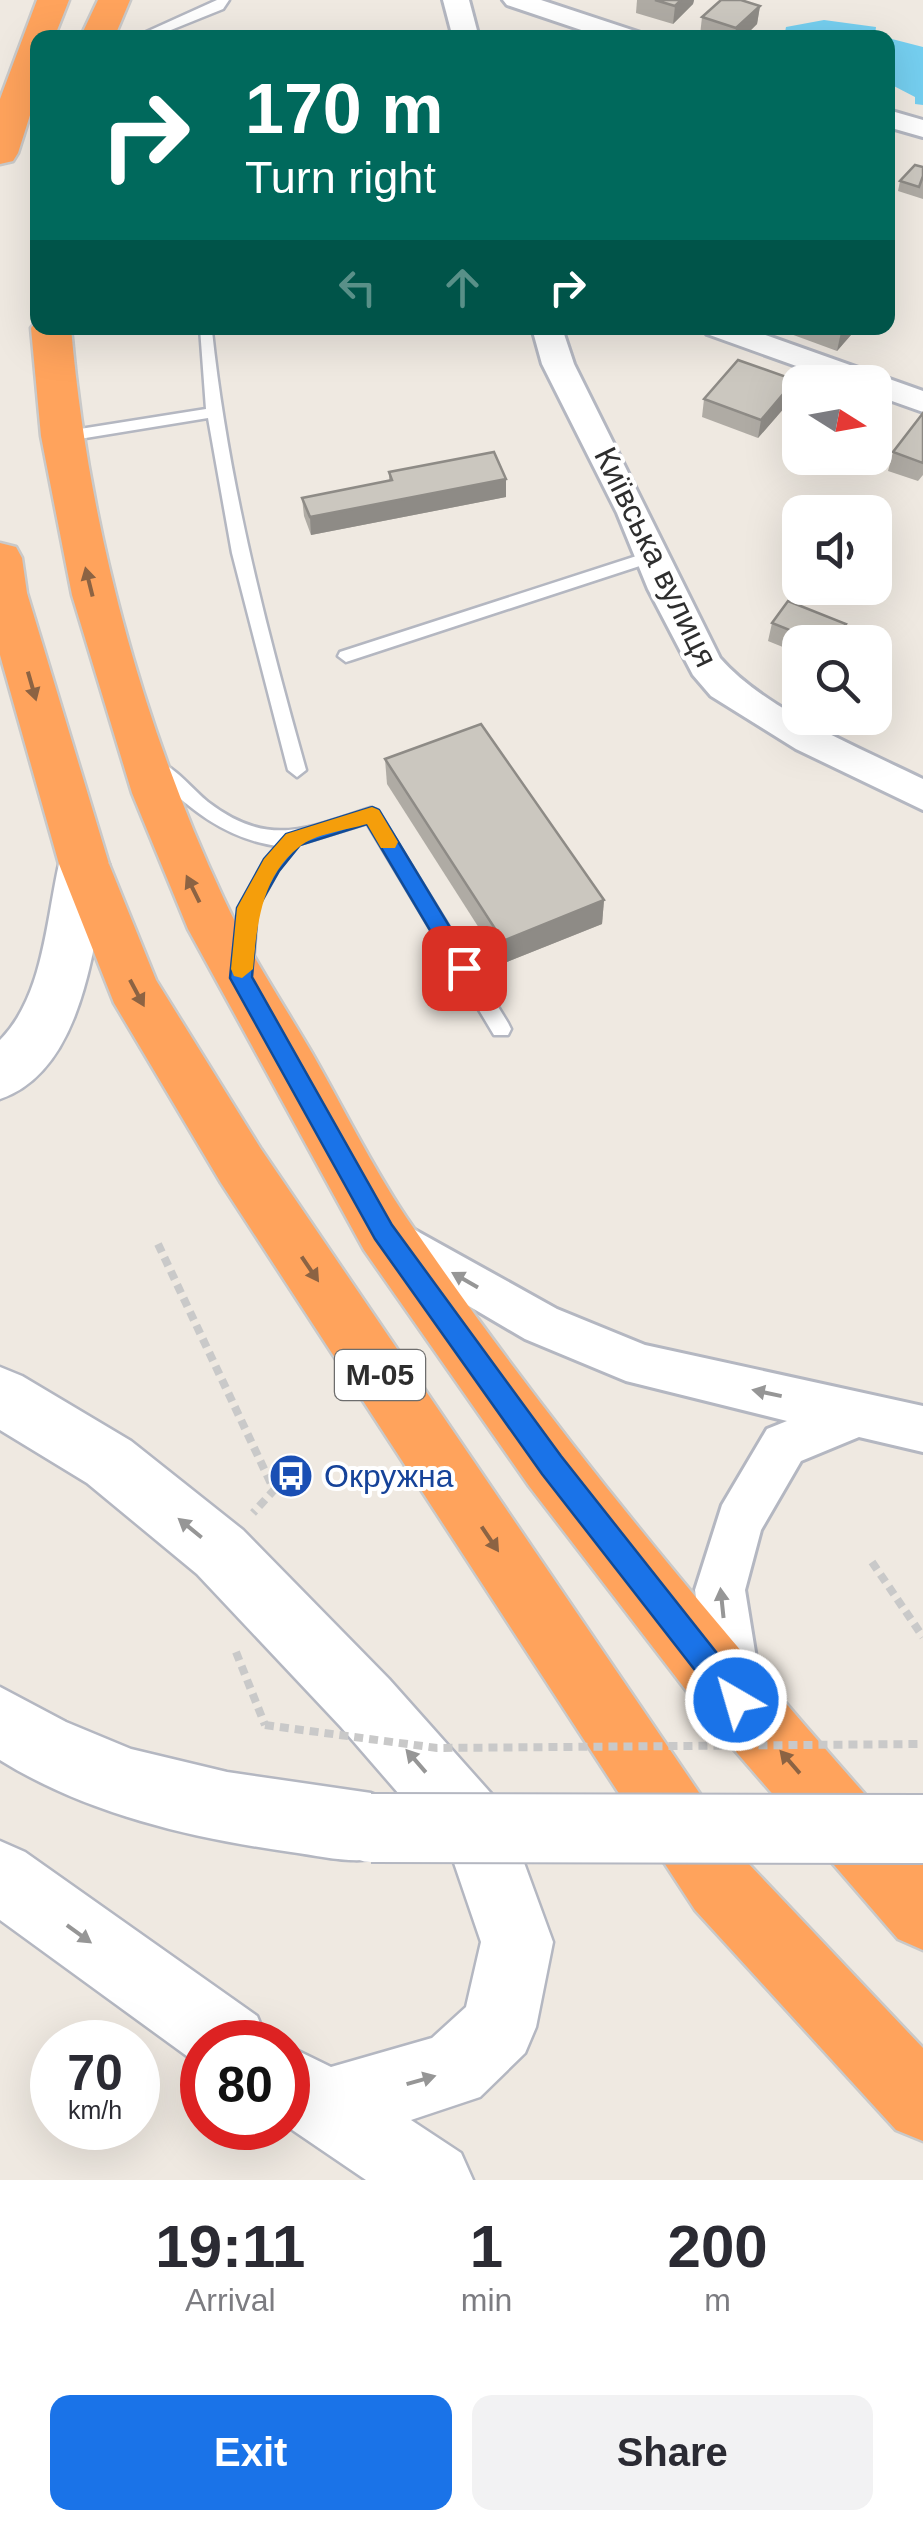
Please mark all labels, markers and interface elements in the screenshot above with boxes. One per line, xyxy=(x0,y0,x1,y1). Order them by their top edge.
icon: right xyxy=(80,70,210,200)
text: 170 m xyxy=(245,70,443,148)
text: Turn right xyxy=(245,152,436,203)
icon: left xyxy=(330,260,385,315)
icon: ahead xyxy=(435,260,490,315)
icon: right xyxy=(540,260,595,315)
north arrow xyxy=(782,365,892,475)
map controls xyxy=(782,365,892,735)
street label: Київська вулиця xyxy=(587,441,725,673)
button: sound xyxy=(782,495,892,605)
one-way arrow xyxy=(81,566,96,597)
button: search xyxy=(782,625,892,735)
one-way arrow xyxy=(25,672,40,702)
one-way arrow xyxy=(185,874,202,903)
pin xyxy=(422,926,507,1011)
icon: arrive xyxy=(437,941,492,996)
one-way arrow xyxy=(129,979,146,1008)
one-way arrow xyxy=(300,1255,318,1282)
one-way arrow xyxy=(451,1272,479,1289)
road number: М-05 xyxy=(335,1350,425,1400)
one-way arrow xyxy=(751,1384,782,1400)
bus stop icon: Окружна xyxy=(268,1453,314,1499)
place label: Окружна xyxy=(324,1458,454,1494)
one-way arrow xyxy=(177,1518,202,1539)
one-way arrow xyxy=(480,1526,498,1553)
one-way arrow xyxy=(714,1587,730,1619)
position arrow xyxy=(684,1648,788,1752)
one-way arrow xyxy=(406,1748,428,1773)
one-way arrow xyxy=(780,1749,802,1774)
one-way arrow xyxy=(66,1924,92,1943)
speed limit sign: 80 xyxy=(180,2020,310,2150)
text: 70 xyxy=(67,2045,123,2101)
one-way arrow xyxy=(406,2071,437,2087)
text: km/h xyxy=(68,2096,122,2124)
text: 19:11 xyxy=(155,2213,305,2280)
text: 1 xyxy=(470,2213,503,2280)
text: 200 xyxy=(668,2213,768,2280)
text: Arrival xyxy=(185,2282,276,2318)
text: min xyxy=(461,2282,512,2318)
text: m xyxy=(704,2282,731,2318)
button: Exit xyxy=(50,2395,452,2510)
button: Share xyxy=(472,2395,873,2510)

